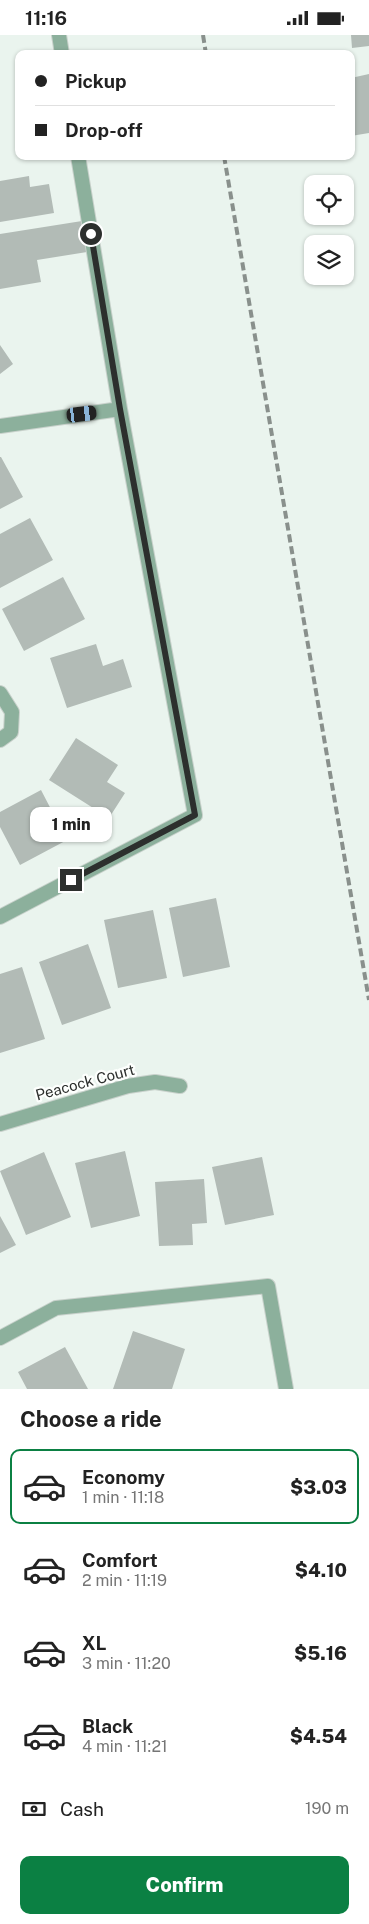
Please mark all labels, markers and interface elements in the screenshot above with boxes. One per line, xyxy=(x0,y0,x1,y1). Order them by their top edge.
text: 11:16 xyxy=(25,7,67,29)
text: Pickup xyxy=(65,70,127,92)
text: Drop-off xyxy=(65,119,142,141)
map controls xyxy=(304,175,354,285)
button: locate xyxy=(304,175,354,225)
route start xyxy=(80,223,102,245)
button: layers xyxy=(304,235,354,285)
car xyxy=(66,405,97,423)
callout: 1 min xyxy=(30,807,112,843)
text: 1 min xyxy=(51,815,91,834)
route end xyxy=(60,869,82,891)
street label: Peacock Court xyxy=(34,1061,137,1103)
text: Choose a ride xyxy=(20,1406,162,1432)
icon: car xyxy=(22,1464,67,1509)
text: Economy xyxy=(82,1466,165,1488)
text: $3.03 xyxy=(290,1476,347,1498)
text: 1 min · 11:18 xyxy=(82,1488,164,1507)
icon: car xyxy=(22,1547,67,1592)
text: Comfort xyxy=(82,1549,158,1571)
text: $4.10 xyxy=(295,1559,347,1581)
text: 2 min · 11:19 xyxy=(82,1571,167,1590)
icon: car xyxy=(22,1630,67,1675)
text: XL xyxy=(82,1632,107,1654)
text: $5.16 xyxy=(294,1642,347,1664)
text: 3 min · 11:20 xyxy=(82,1654,171,1673)
icon: car xyxy=(22,1713,67,1758)
text: Black xyxy=(82,1715,133,1737)
text: $4.54 xyxy=(290,1725,347,1747)
text: 4 min · 11:21 xyxy=(82,1737,167,1756)
icon: cash xyxy=(20,1795,48,1823)
text: Cash xyxy=(60,1798,104,1820)
text: 190 m xyxy=(305,1799,349,1818)
button: Confirm xyxy=(20,1856,349,1914)

